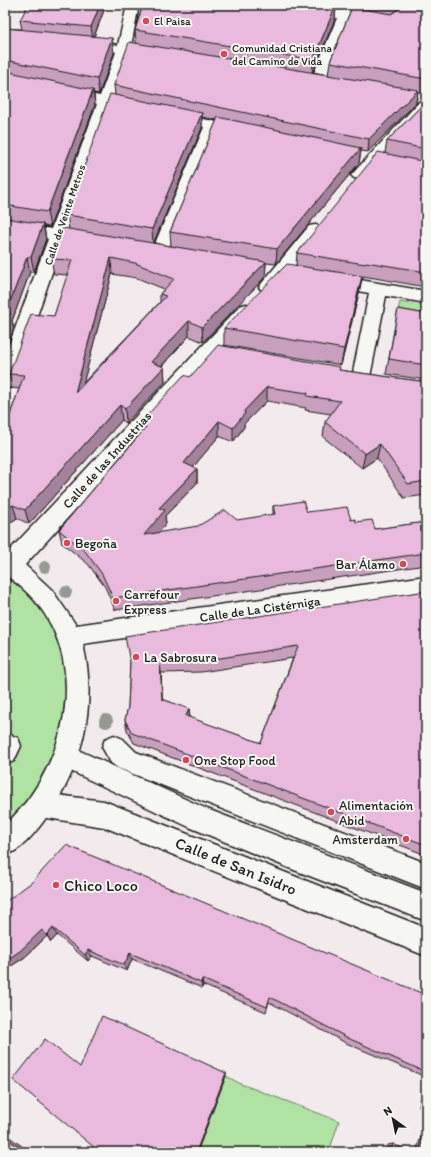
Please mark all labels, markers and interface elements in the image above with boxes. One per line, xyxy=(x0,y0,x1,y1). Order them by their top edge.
place label: El Paisa xyxy=(154,15,191,28)
marker: El Paisa xyxy=(141,16,151,26)
place label: Comunidad Cristiana del Camino de Vida xyxy=(232,42,332,68)
marker: Comunidad Cristiana del Camino de Vida xyxy=(219,49,229,59)
street label: Calle de Veinte Metros xyxy=(42,163,88,267)
street label: Calle de las Industrias xyxy=(60,408,155,512)
place label: Begoña xyxy=(75,536,117,551)
marker: Begoña xyxy=(62,538,72,548)
place label: Bar Álamo xyxy=(336,557,395,572)
marker: Bar Álamo xyxy=(398,559,408,569)
place label: Carrefour Express xyxy=(124,587,180,617)
street label: Calle de La Cistérniga xyxy=(199,593,322,625)
marker: Carrefour Express xyxy=(111,596,121,606)
place label: La Sabrosura xyxy=(144,650,217,665)
marker: La Sabrosura xyxy=(131,652,141,662)
place label: One Stop Food xyxy=(194,753,276,768)
marker: One Stop Food xyxy=(181,755,191,765)
place label: Alimentación Abid xyxy=(339,798,414,828)
marker: Alimentación Abid xyxy=(326,807,336,817)
place label: Amsterdam xyxy=(332,832,398,847)
street label: Calle de San Isidro xyxy=(173,833,299,899)
marker: Amsterdam xyxy=(401,834,411,844)
place label: Chico Loco xyxy=(64,876,138,895)
marker: Chico Loco xyxy=(51,880,61,890)
north arrow xyxy=(373,1099,413,1139)
text: N xyxy=(381,1104,394,1119)

